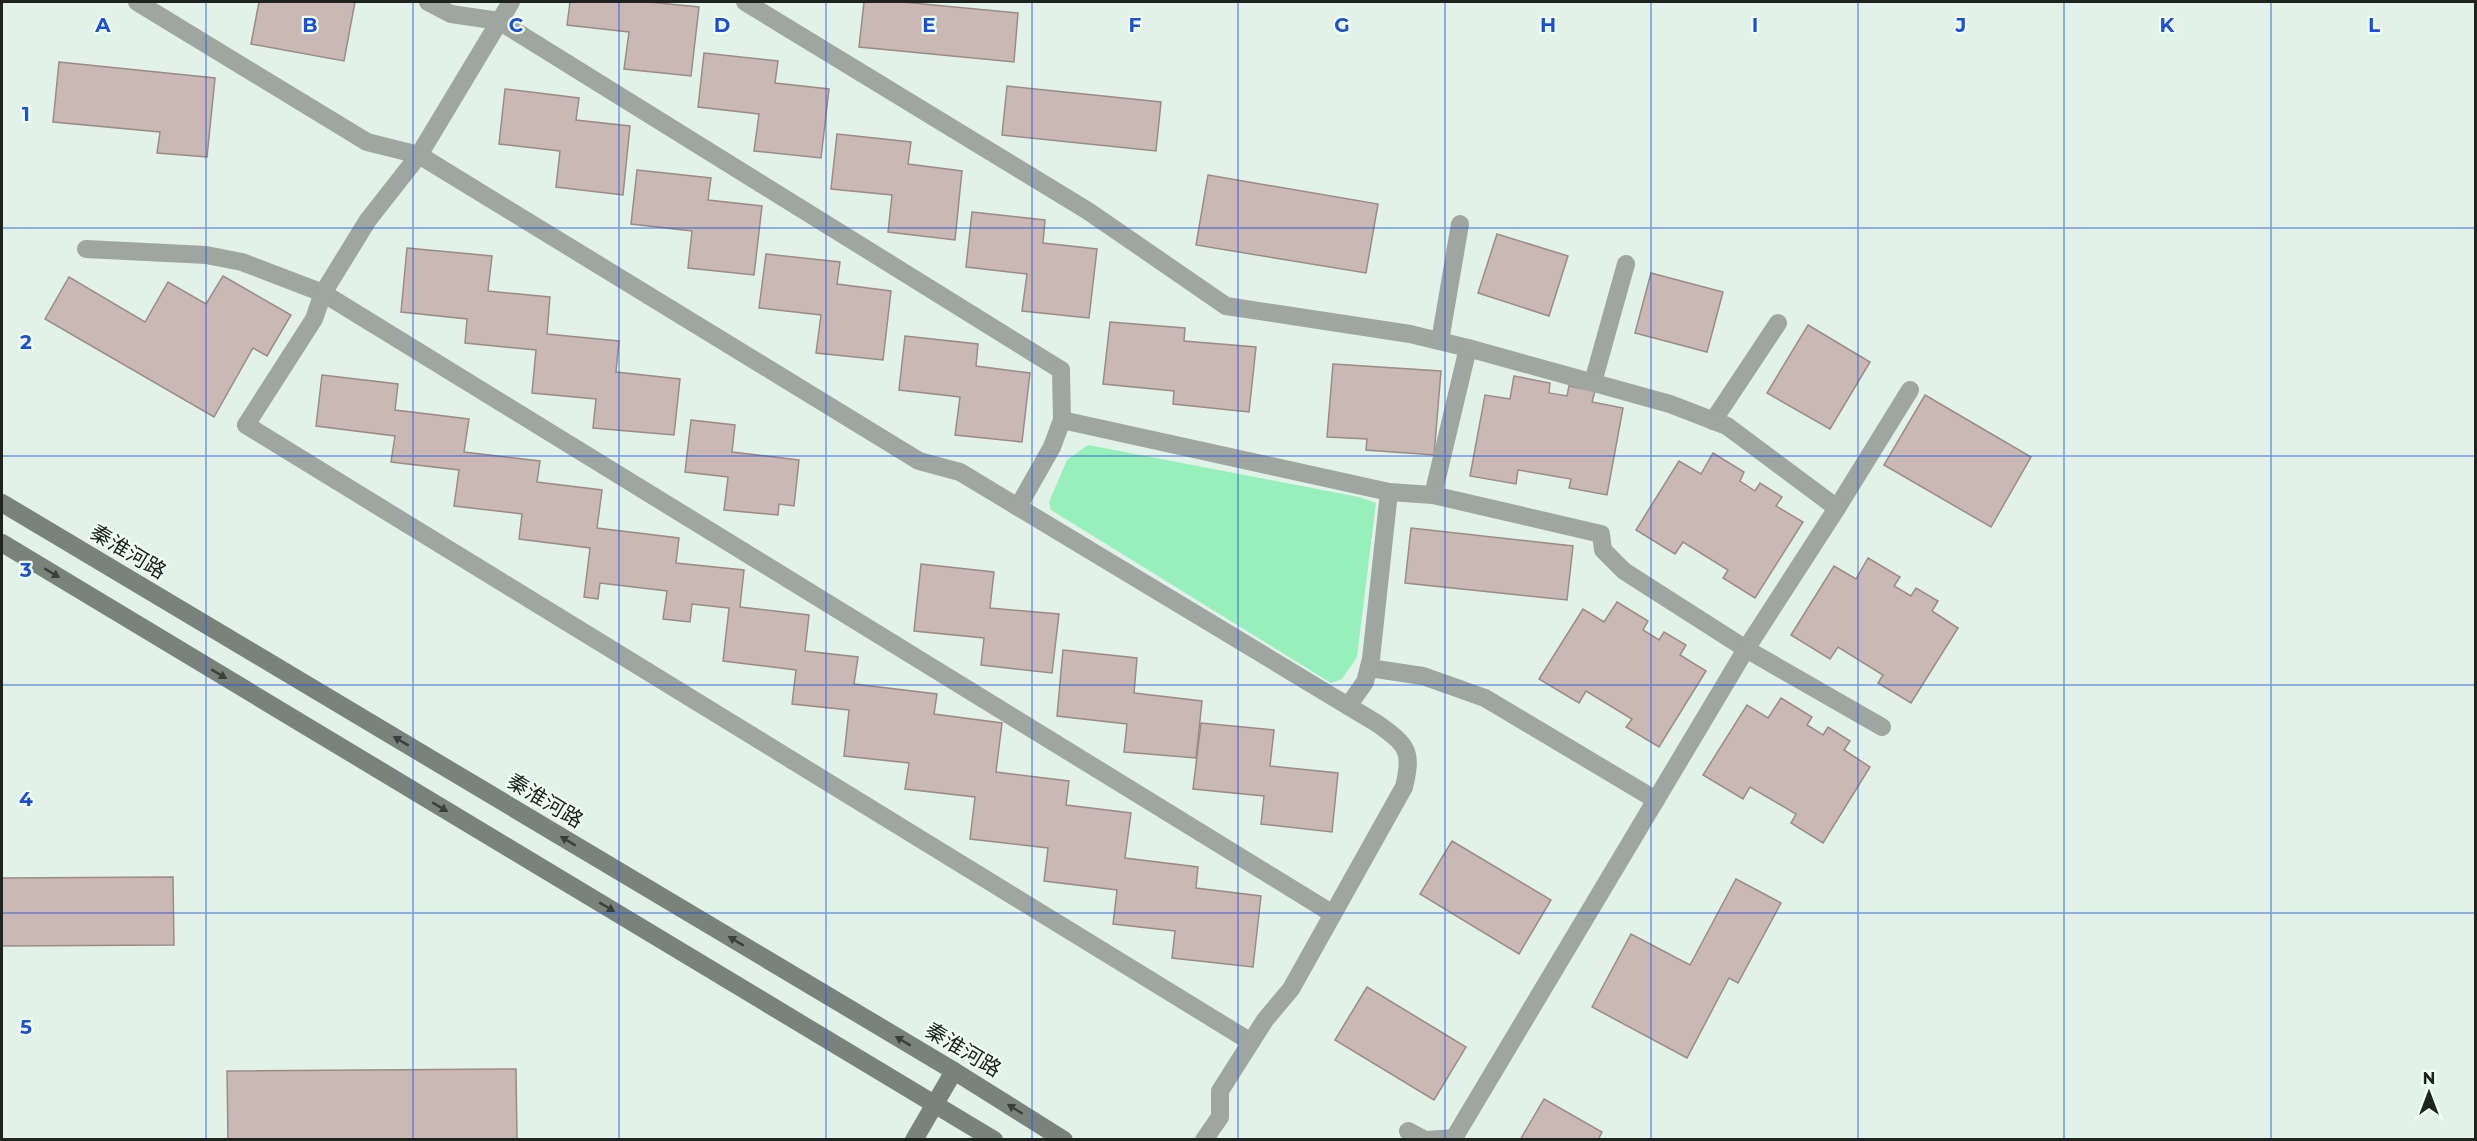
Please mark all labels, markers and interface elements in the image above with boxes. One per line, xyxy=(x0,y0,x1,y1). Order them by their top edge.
text: A xyxy=(94,13,111,37)
text: B xyxy=(302,13,318,37)
text: C xyxy=(509,13,524,37)
text: D xyxy=(714,13,730,37)
text: E xyxy=(922,13,936,37)
text: F xyxy=(1129,13,1142,37)
text: G xyxy=(1334,13,1350,37)
text: H xyxy=(1540,13,1556,37)
text: I xyxy=(1752,13,1758,37)
text: J xyxy=(1955,13,1966,37)
text: K xyxy=(2160,13,2176,37)
text: L xyxy=(2368,13,2380,37)
text: 1 xyxy=(22,102,30,126)
text: 2 xyxy=(20,330,32,354)
street label: 秦淮河路 xyxy=(86,519,171,584)
text: 3 xyxy=(19,558,32,582)
one-way arrow xyxy=(44,568,60,579)
one-way arrow xyxy=(211,668,227,679)
one-way arrow xyxy=(393,736,409,747)
street label: 秦淮河路 xyxy=(503,768,588,833)
text: 4 xyxy=(19,787,33,811)
one-way arrow xyxy=(432,801,448,812)
one-way arrow xyxy=(560,836,576,847)
one-way arrow xyxy=(599,902,615,913)
one-way arrow xyxy=(727,936,744,946)
text: 5 xyxy=(20,1015,32,1039)
street label: 秦淮河路 xyxy=(921,1017,1006,1082)
one-way arrow xyxy=(895,1035,911,1046)
north arrow xyxy=(2399,1063,2459,1123)
text: N xyxy=(2423,1069,2435,1088)
one-way arrow xyxy=(1007,1103,1023,1114)

